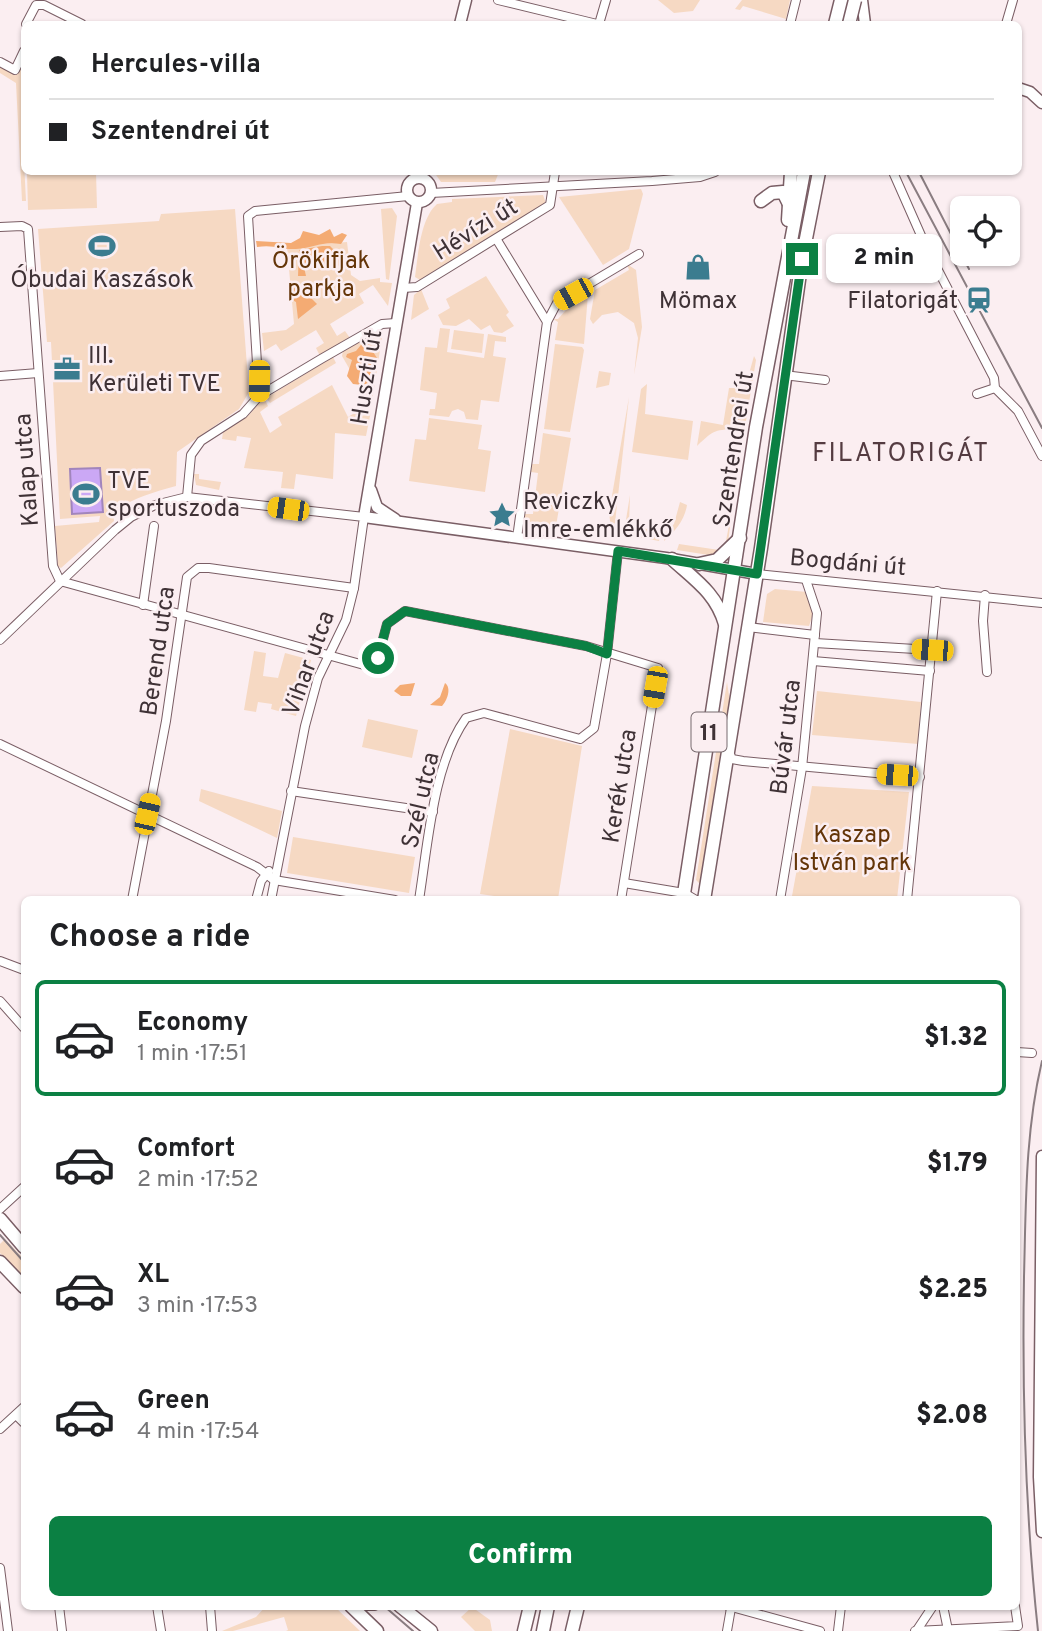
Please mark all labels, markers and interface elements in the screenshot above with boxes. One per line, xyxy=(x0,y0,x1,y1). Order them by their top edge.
text: Hercules-villa xyxy=(91,49,261,82)
text: Szentendrei út xyxy=(91,116,270,149)
street label: Hévízi út xyxy=(428,193,524,268)
map controls xyxy=(950,196,1020,266)
button: locate xyxy=(950,196,1020,266)
sports icon: Óbudai Kaszások xyxy=(87,231,117,261)
callout: 2 min xyxy=(826,234,942,284)
route end xyxy=(786,243,818,275)
text: 2 min xyxy=(854,244,914,273)
park label: Örökifjak parkja xyxy=(272,245,370,305)
shop icon: Mömax xyxy=(683,252,713,282)
place label: Óbudai Kaszások xyxy=(10,264,194,296)
car xyxy=(550,275,597,313)
station icon: Filatorigát xyxy=(964,285,994,315)
place label: Mömax xyxy=(659,287,737,317)
place label: Filatorigát xyxy=(847,287,958,317)
street label: Huszti út xyxy=(346,327,390,427)
place label: III. Kerületi TVE xyxy=(88,342,221,400)
office icon: III. Kerületi TVE xyxy=(52,354,82,384)
car xyxy=(249,360,270,402)
street label: Szentendrei út xyxy=(708,369,762,530)
street label: Kalap utca xyxy=(9,412,47,527)
district label: FILATORIGÁT xyxy=(812,436,990,471)
place label: TVE sportuszoda xyxy=(107,467,240,525)
sports icon: TVE sportuszoda xyxy=(71,479,101,509)
place label: Reviczky Imre-emlékkő xyxy=(523,488,674,546)
car xyxy=(266,496,311,522)
place icon: Reviczky Imre-emlékkő xyxy=(487,500,517,530)
street label: Bogdáni út xyxy=(788,544,907,584)
street label: Berend utca xyxy=(135,584,183,718)
street label: Vihar utca xyxy=(277,607,343,721)
car xyxy=(911,638,954,662)
route start xyxy=(362,642,394,674)
car xyxy=(642,664,669,710)
street label: Búvár utca xyxy=(765,678,809,797)
road number: 11 xyxy=(692,712,726,752)
street label: Kerék utca xyxy=(597,727,645,846)
street label: Szél utca xyxy=(396,749,448,851)
car xyxy=(876,763,919,787)
car xyxy=(133,791,162,837)
park label: Kaszap István park xyxy=(793,821,911,879)
text: Choose a ride xyxy=(49,918,250,958)
icon: car xyxy=(53,1007,116,1070)
text: Economy xyxy=(137,1007,248,1040)
text: $1.32 xyxy=(924,1022,988,1055)
text: 1 min · 17:51 xyxy=(137,1040,248,1069)
icon: car xyxy=(53,1133,116,1196)
text: Comfort xyxy=(137,1133,235,1166)
text: $1.79 xyxy=(927,1148,988,1181)
text: 2 min · 17:52 xyxy=(137,1166,259,1195)
icon: car xyxy=(53,1259,116,1322)
text: XL xyxy=(137,1259,169,1292)
text: $2.25 xyxy=(918,1274,988,1307)
text: 3 min · 17:53 xyxy=(137,1292,258,1321)
icon: car xyxy=(53,1385,116,1448)
text: Green xyxy=(137,1385,210,1418)
text: $2.08 xyxy=(916,1400,988,1433)
text: 4 min · 17:54 xyxy=(137,1418,260,1447)
button: Confirm xyxy=(49,1516,992,1596)

